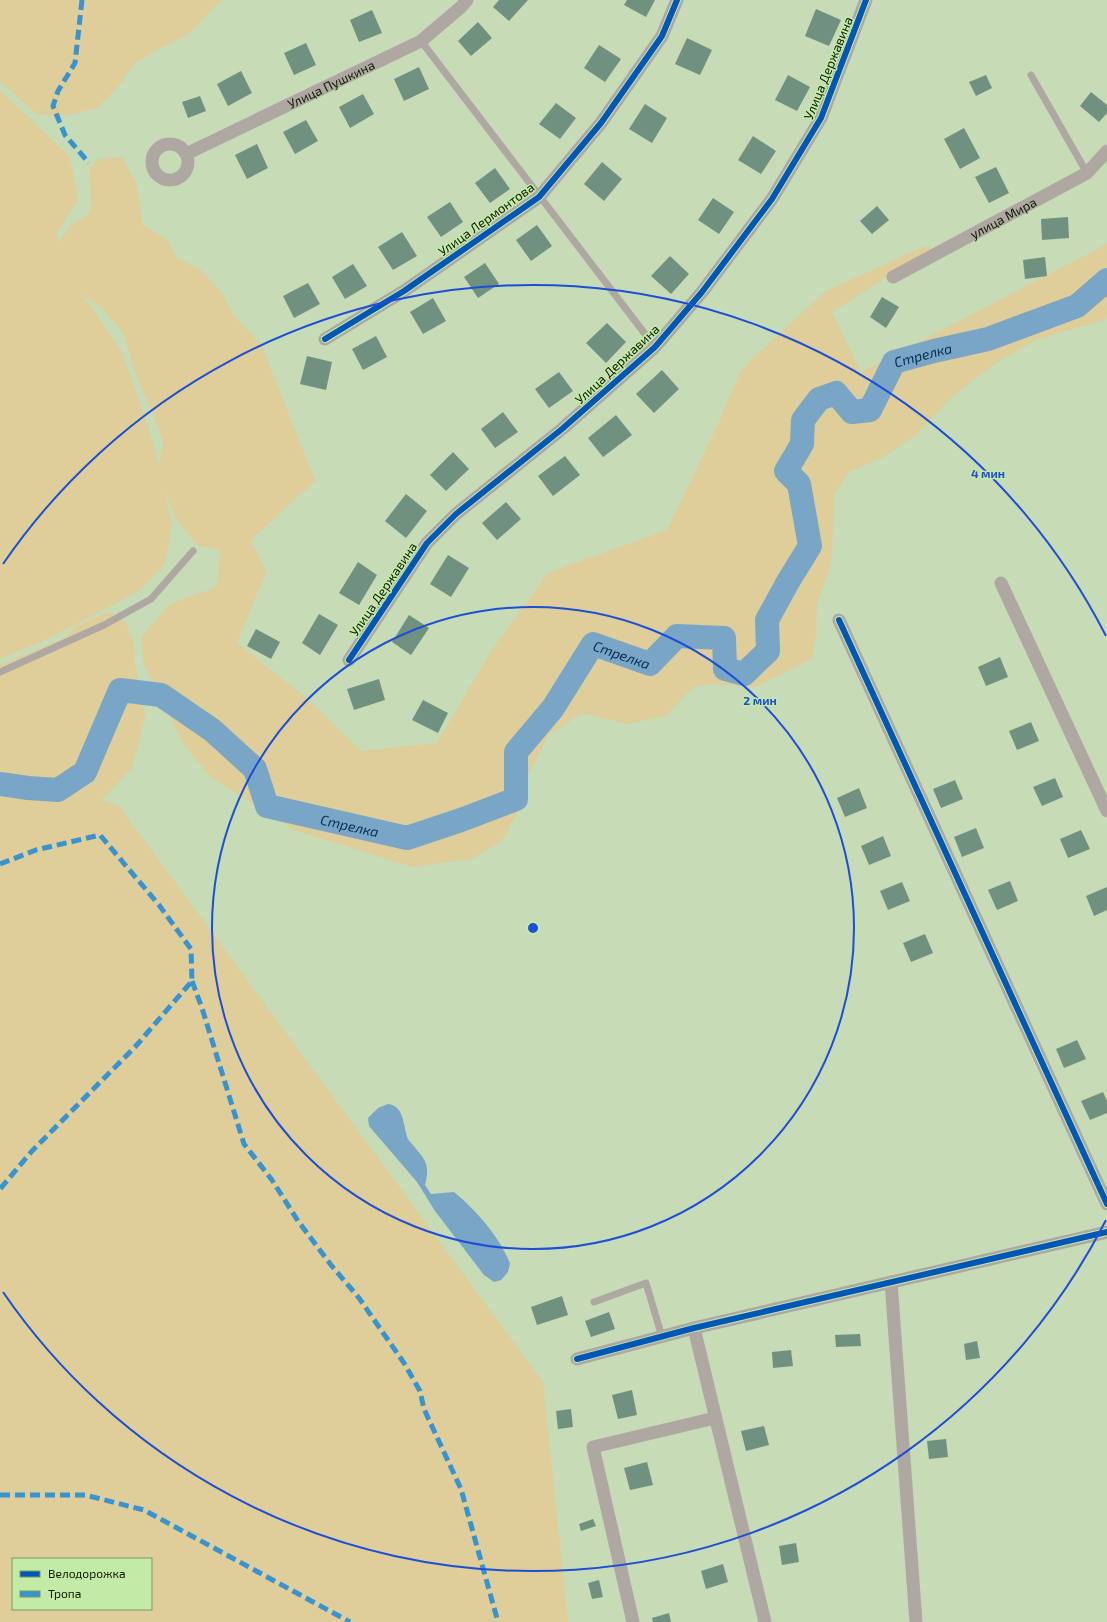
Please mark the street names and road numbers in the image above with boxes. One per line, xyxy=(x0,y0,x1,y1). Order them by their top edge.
street label: Улица Державина xyxy=(800,14,856,122)
street label: Улица Пушкина xyxy=(285,57,377,112)
street label: Улица Лермонтова xyxy=(435,179,537,259)
street label: улица Мира xyxy=(967,194,1039,242)
street label: Улица Державина xyxy=(571,321,663,407)
street label: Улица Державина xyxy=(346,539,420,639)

